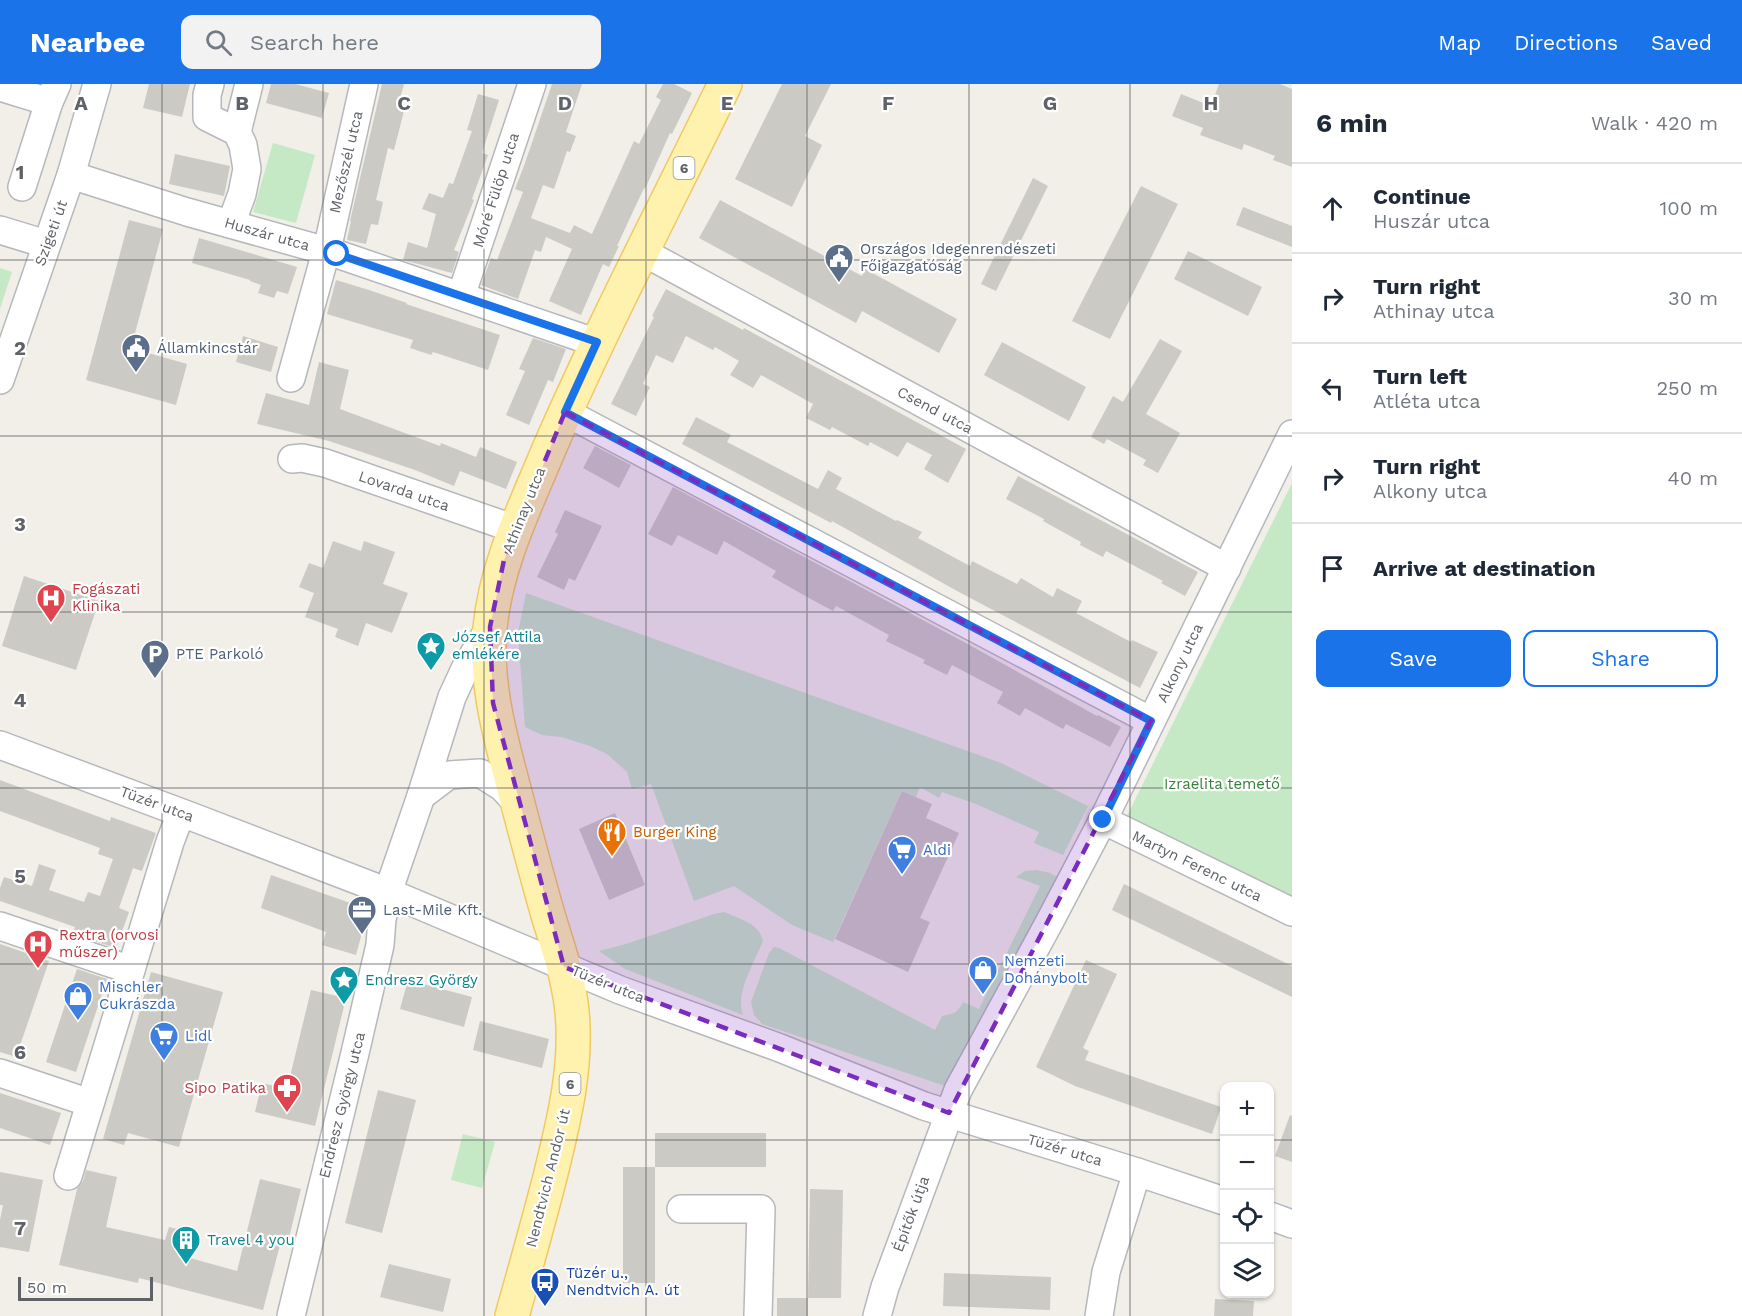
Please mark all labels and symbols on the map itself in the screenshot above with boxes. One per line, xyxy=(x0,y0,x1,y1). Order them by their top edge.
text: A xyxy=(74,91,88,115)
text: B xyxy=(235,91,249,115)
text: C xyxy=(397,91,411,115)
text: D xyxy=(558,91,572,115)
text: E xyxy=(721,91,733,115)
text: F xyxy=(882,91,894,115)
text: G xyxy=(1043,91,1057,115)
text: H xyxy=(1204,91,1218,115)
street label: Mezőszél utca xyxy=(325,109,367,215)
street label: Móré Fülöp utca xyxy=(469,130,523,250)
road number: 6 xyxy=(674,157,694,179)
text: 1 xyxy=(16,160,24,184)
street label: Szigeti út xyxy=(31,197,71,268)
street label: Huszár utca xyxy=(222,213,312,255)
route start xyxy=(323,240,349,266)
place label: Országos Idegenrendészeti Főigazgatóság xyxy=(860,240,1056,275)
public building icon: Országos Idegenrendészeti Főigazgatóság xyxy=(823,242,855,284)
public building icon: Államkincstár xyxy=(120,332,152,374)
text: 2 xyxy=(14,336,26,360)
place label: Államkincstár xyxy=(157,339,258,357)
street label: Csend utca xyxy=(894,383,976,438)
street label: Athinay utca xyxy=(499,464,550,556)
street label: Lovarda utca xyxy=(356,467,452,515)
text: 3 xyxy=(14,512,26,536)
place label: Fogászati Klinika xyxy=(72,580,140,615)
hospital icon: Fogászati Klinika xyxy=(35,582,67,624)
street label: Alkony utca xyxy=(1153,620,1207,705)
place label: József Attila emlékére xyxy=(452,628,542,663)
place icon: József Attila emlékére xyxy=(415,630,447,672)
parking icon: PTE Parkoló xyxy=(139,638,171,680)
place label: PTE Parkoló xyxy=(176,645,263,663)
text: 4 xyxy=(14,688,27,712)
park label: Izraelita temető xyxy=(1164,775,1280,793)
street label: Tüzér utca xyxy=(118,782,197,826)
route end xyxy=(1089,806,1115,832)
restaurant icon: Burger King xyxy=(596,816,628,858)
place label: Burger King xyxy=(633,823,716,841)
street label: Martyn Ferenc utca xyxy=(1129,827,1265,905)
supermarket icon: Aldi xyxy=(886,834,918,876)
place label: Aldi xyxy=(923,841,951,859)
text: 5 xyxy=(14,864,26,888)
office icon: Last-Mile Kft. xyxy=(346,894,378,936)
place label: Last-Mile Kft. xyxy=(383,901,482,919)
place label: Rextra (orvosi műszer) xyxy=(59,926,159,961)
hospital icon: Rextra (orvosi műszer) xyxy=(22,928,54,970)
place label: Nemzeti Dohánybolt xyxy=(1004,952,1088,987)
shop icon: Nemzeti Dohánybolt xyxy=(967,954,999,996)
street label: Tüzér utca xyxy=(569,961,648,1007)
place icon: Endresz György xyxy=(328,964,360,1006)
place label: Endresz György xyxy=(365,971,478,989)
place label: Mischler Cukrászda xyxy=(99,978,176,1013)
shop icon: Mischler Cukrászda xyxy=(62,980,94,1022)
supermarket icon: Lidl xyxy=(148,1020,180,1062)
place label: Lidl xyxy=(185,1027,212,1045)
street label: Endresz György utca xyxy=(315,1030,369,1180)
text: 6 xyxy=(14,1040,26,1064)
pharmacy icon: Sipo Patika xyxy=(271,1072,303,1114)
road number: 6 xyxy=(560,1073,580,1095)
place label: Sipo Patika xyxy=(184,1079,267,1097)
street label: Nendtvich Andor út xyxy=(522,1106,574,1249)
street label: Tüzér utca xyxy=(1025,1130,1105,1170)
street label: Építők útja xyxy=(889,1173,933,1254)
text: 7 xyxy=(14,1216,26,1240)
building icon: Travel 4 you xyxy=(170,1224,202,1266)
place label: Travel 4 you xyxy=(207,1231,295,1249)
place label: Tüzér u., Nendtvich A. út xyxy=(566,1264,680,1299)
bus stop icon: Tüzér u., Nendtvich A. út xyxy=(529,1266,561,1308)
scale bar xyxy=(18,1274,153,1302)

